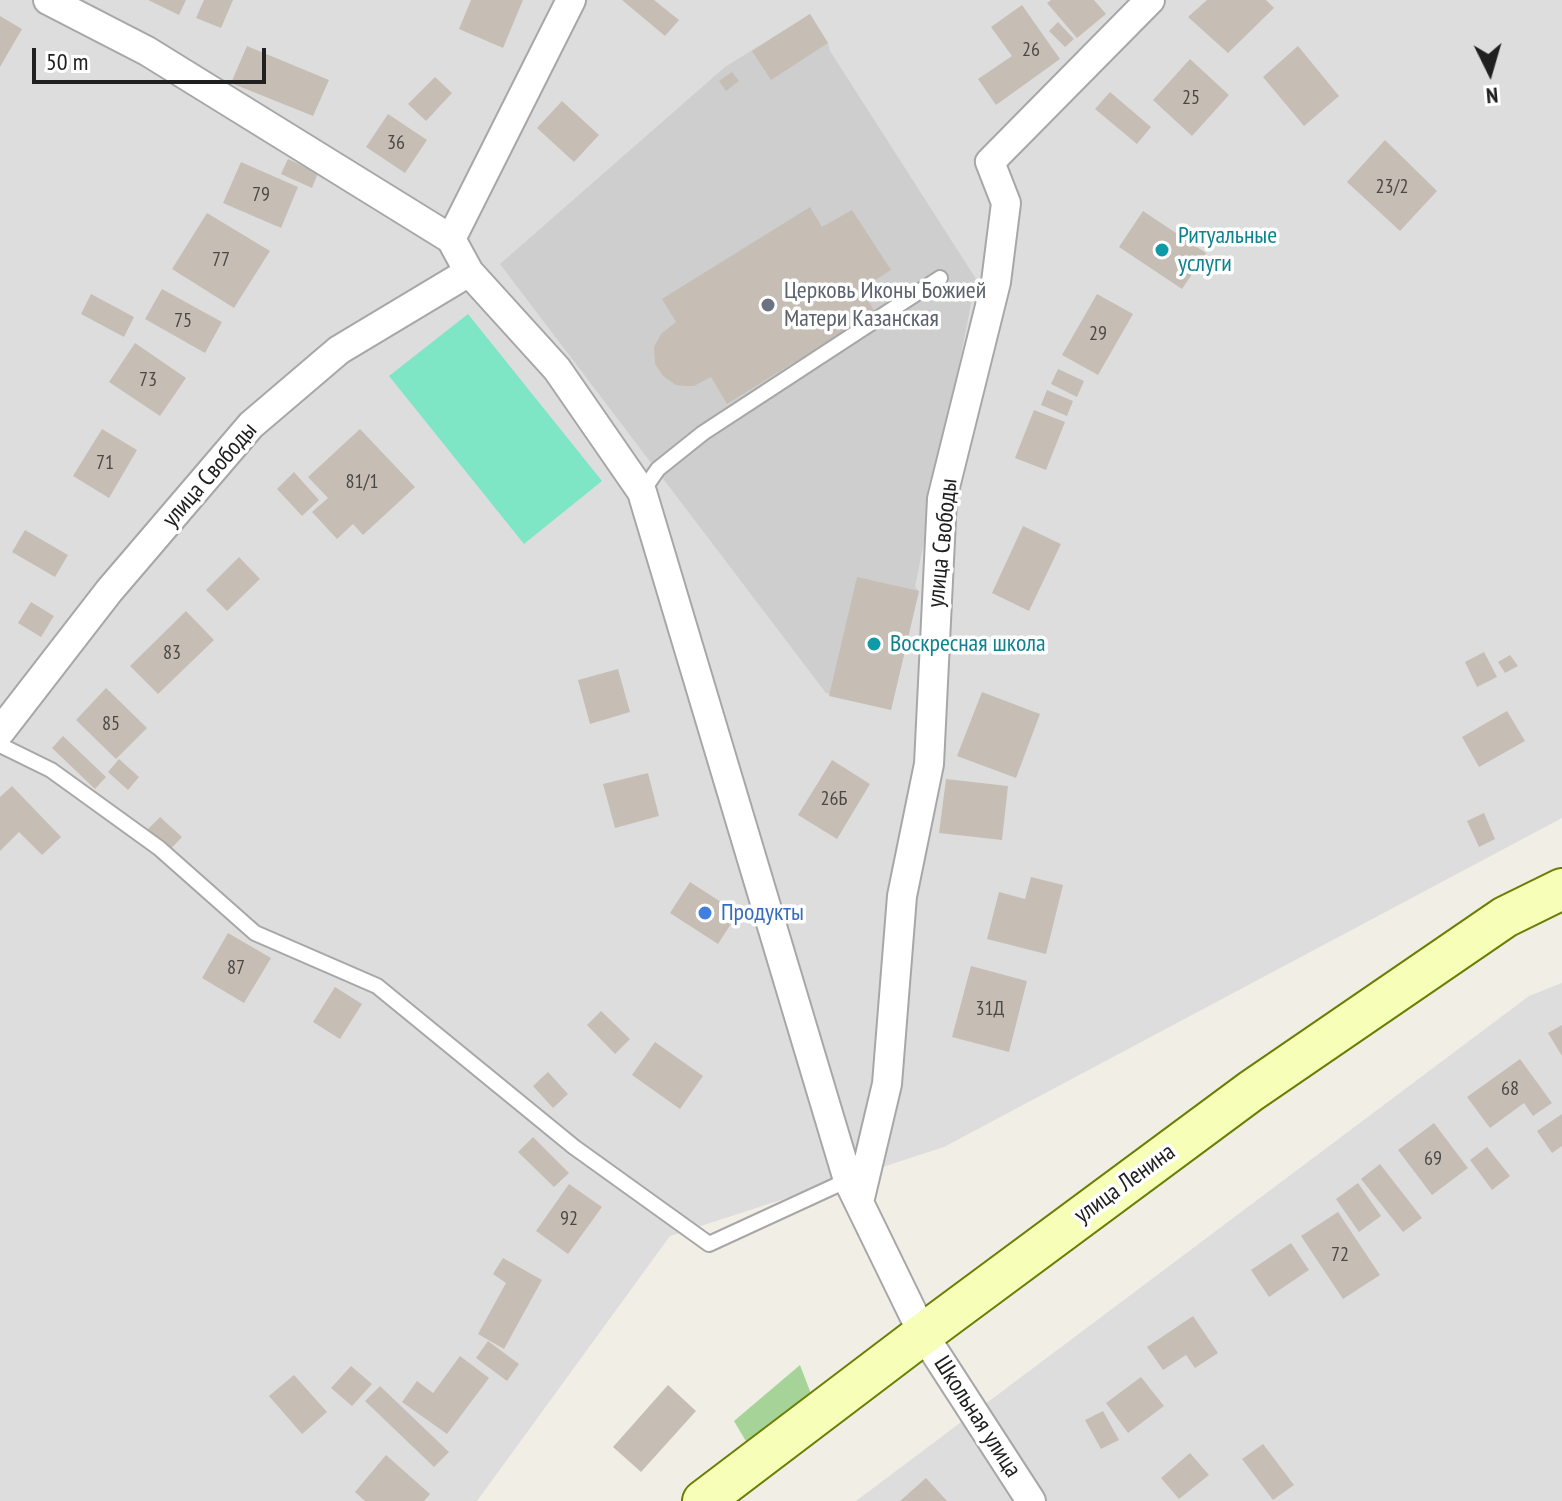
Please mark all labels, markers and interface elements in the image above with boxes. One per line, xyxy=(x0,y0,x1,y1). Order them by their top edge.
scale bar xyxy=(36,32,270,82)
north arrow xyxy=(1450,32,1530,112)
house number: 26 xyxy=(1022,38,1040,62)
text: 50 m xyxy=(46,46,88,77)
text: N xyxy=(1485,81,1499,110)
house number: 25 xyxy=(1182,86,1200,110)
house number: 36 xyxy=(387,131,405,155)
house number: 23/2 xyxy=(1376,175,1408,199)
house number: 79 xyxy=(252,183,270,207)
place label: Ритуальные услуги xyxy=(1178,222,1277,278)
marker: Ритуальные услуги xyxy=(1153,241,1171,259)
house number: 77 xyxy=(212,248,230,272)
place label: Церковь Иконы Божией Матери Казанская xyxy=(784,277,986,333)
marker: Церковь Иконы Божией Матери Казанская xyxy=(759,296,777,314)
house number: 75 xyxy=(174,309,192,333)
house number: 29 xyxy=(1089,322,1107,346)
house number: 73 xyxy=(139,368,157,392)
street label: улица Свободы xyxy=(157,417,263,533)
house number: 71 xyxy=(96,451,114,475)
house number: 81/1 xyxy=(346,470,378,494)
street label: улица Свободы xyxy=(922,477,964,609)
place label: Воскресная школа xyxy=(890,630,1046,658)
marker: Воскресная школа xyxy=(865,635,883,653)
house number: 83 xyxy=(163,641,181,665)
house number: 85 xyxy=(102,712,120,736)
house number: 26Б xyxy=(821,787,847,811)
place label: Продукты xyxy=(721,899,804,927)
marker: Продукты xyxy=(696,904,714,922)
house number: 87 xyxy=(227,956,245,980)
house number: 31Д xyxy=(976,997,1004,1021)
house number: 68 xyxy=(1501,1077,1519,1101)
street label: улица Ленина xyxy=(1069,1138,1181,1230)
house number: 69 xyxy=(1424,1147,1442,1171)
house number: 92 xyxy=(560,1207,578,1231)
house number: 72 xyxy=(1331,1243,1349,1267)
street label: Школьная улица xyxy=(927,1351,1027,1483)

